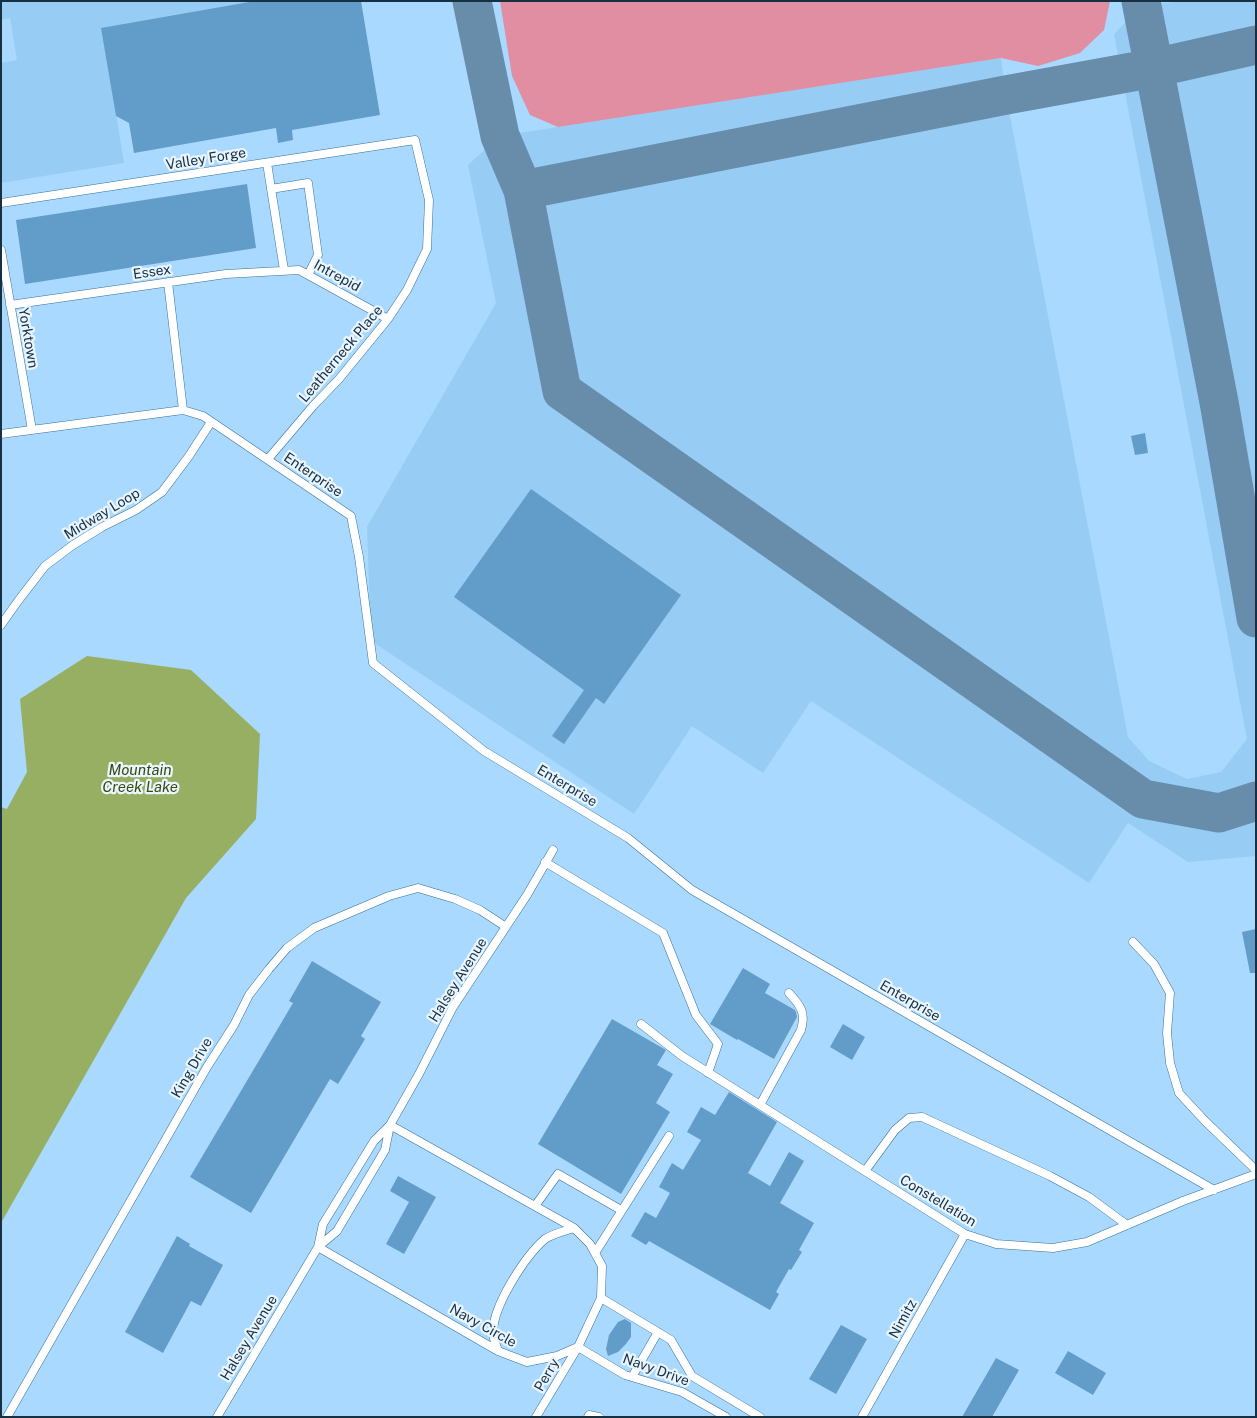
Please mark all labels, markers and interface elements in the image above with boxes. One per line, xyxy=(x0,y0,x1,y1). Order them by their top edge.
street label: Valley Forge xyxy=(165,144,247,174)
street label: Intrepid xyxy=(311,256,363,296)
street label: Essex xyxy=(132,261,172,283)
street label: Leatherneck Place xyxy=(296,302,386,406)
street label: Yorktown xyxy=(14,307,42,369)
street label: Enterprise xyxy=(280,449,346,501)
street label: Midway Loop xyxy=(61,485,143,543)
water label: Mountain Creek Lake xyxy=(102,761,178,796)
street label: Enterprise xyxy=(534,761,600,811)
street label: Halsey Avenue xyxy=(425,935,491,1025)
street label: Enterprise xyxy=(877,977,943,1025)
street label: King Drive xyxy=(168,1035,216,1101)
street label: Constellation xyxy=(897,1172,979,1230)
street label: Halsey Avenue xyxy=(217,1292,281,1384)
street label: Nimitz xyxy=(886,1297,920,1341)
street label: Navy Circle xyxy=(447,1301,519,1351)
street label: Navy Drive xyxy=(620,1350,692,1390)
street label: Perry xyxy=(531,1355,563,1395)

